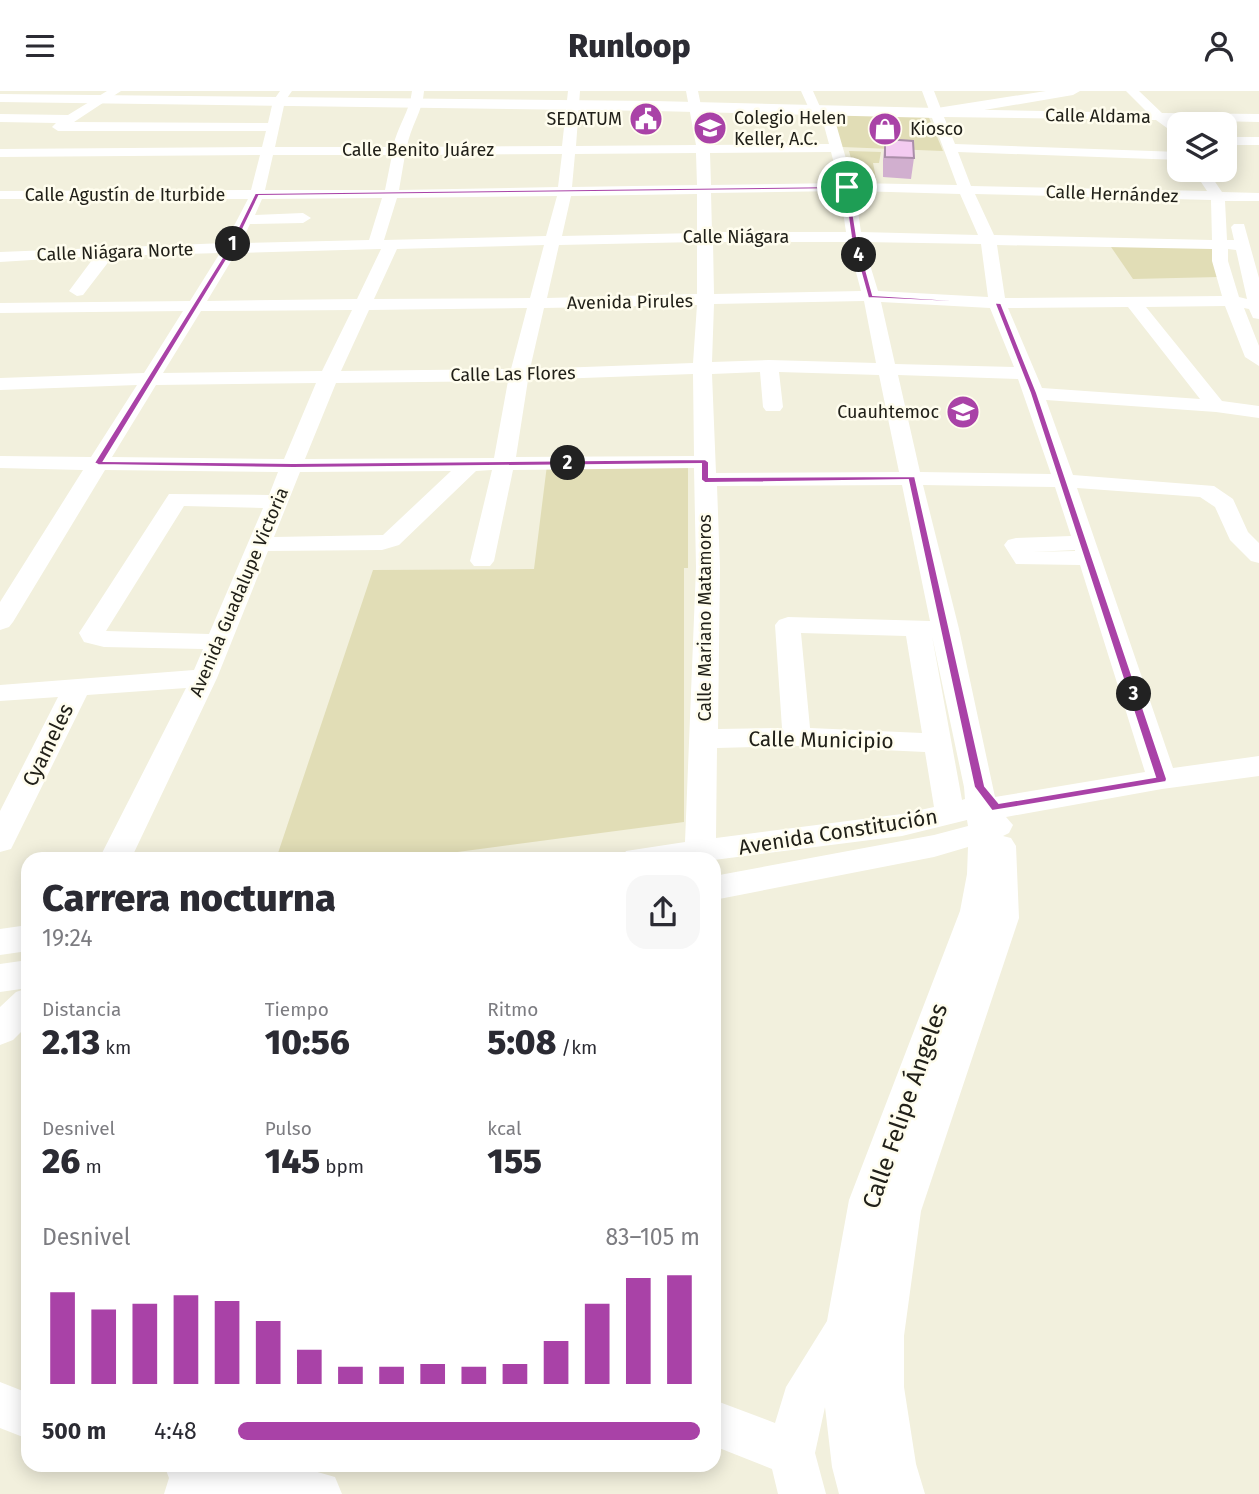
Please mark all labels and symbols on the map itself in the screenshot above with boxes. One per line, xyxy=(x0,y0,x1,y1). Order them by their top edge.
public building icon: SEDATUM xyxy=(627,100,665,138)
street label: Calle Aldama xyxy=(1045,104,1151,128)
place label: Colegio Helen Keller, A.C. xyxy=(734,107,847,150)
place label: SEDATUM xyxy=(547,108,622,130)
school or university icon: Colegio Helen Keller, A.C. xyxy=(691,109,729,147)
shop icon: Kiosco xyxy=(866,110,904,148)
place label: Kiosco xyxy=(910,118,963,140)
street label: Calle Benito Juárez xyxy=(342,139,494,161)
pin xyxy=(817,157,877,217)
street label: Calle Hernández xyxy=(1045,181,1179,207)
street label: Calle Agustín de Iturbide xyxy=(25,184,225,206)
street label: Calle Niágara xyxy=(683,226,789,248)
pin: 1 xyxy=(216,227,250,261)
pin: 4 xyxy=(842,237,876,273)
street label: Calle Niágara Norte xyxy=(36,238,194,266)
street label: Avenida Pirules xyxy=(567,290,693,314)
street label: Calle Las Flores xyxy=(450,362,576,386)
school or university icon: Cuauhtemoc xyxy=(944,393,982,431)
place label: Cuauhtemoc xyxy=(837,401,939,423)
pin: 2 xyxy=(550,445,586,481)
street label: Avenida Guadalupe Victoria xyxy=(185,484,293,700)
street label: Calle Mariano Matamoros xyxy=(694,514,716,722)
pin: 3 xyxy=(1116,677,1152,711)
street label: Cyameles xyxy=(17,699,79,791)
street label: Calle Municipio xyxy=(748,726,894,754)
street label: Avenida Constitución xyxy=(737,803,939,861)
street label: Calle Felipe Ángeles xyxy=(856,999,953,1212)

